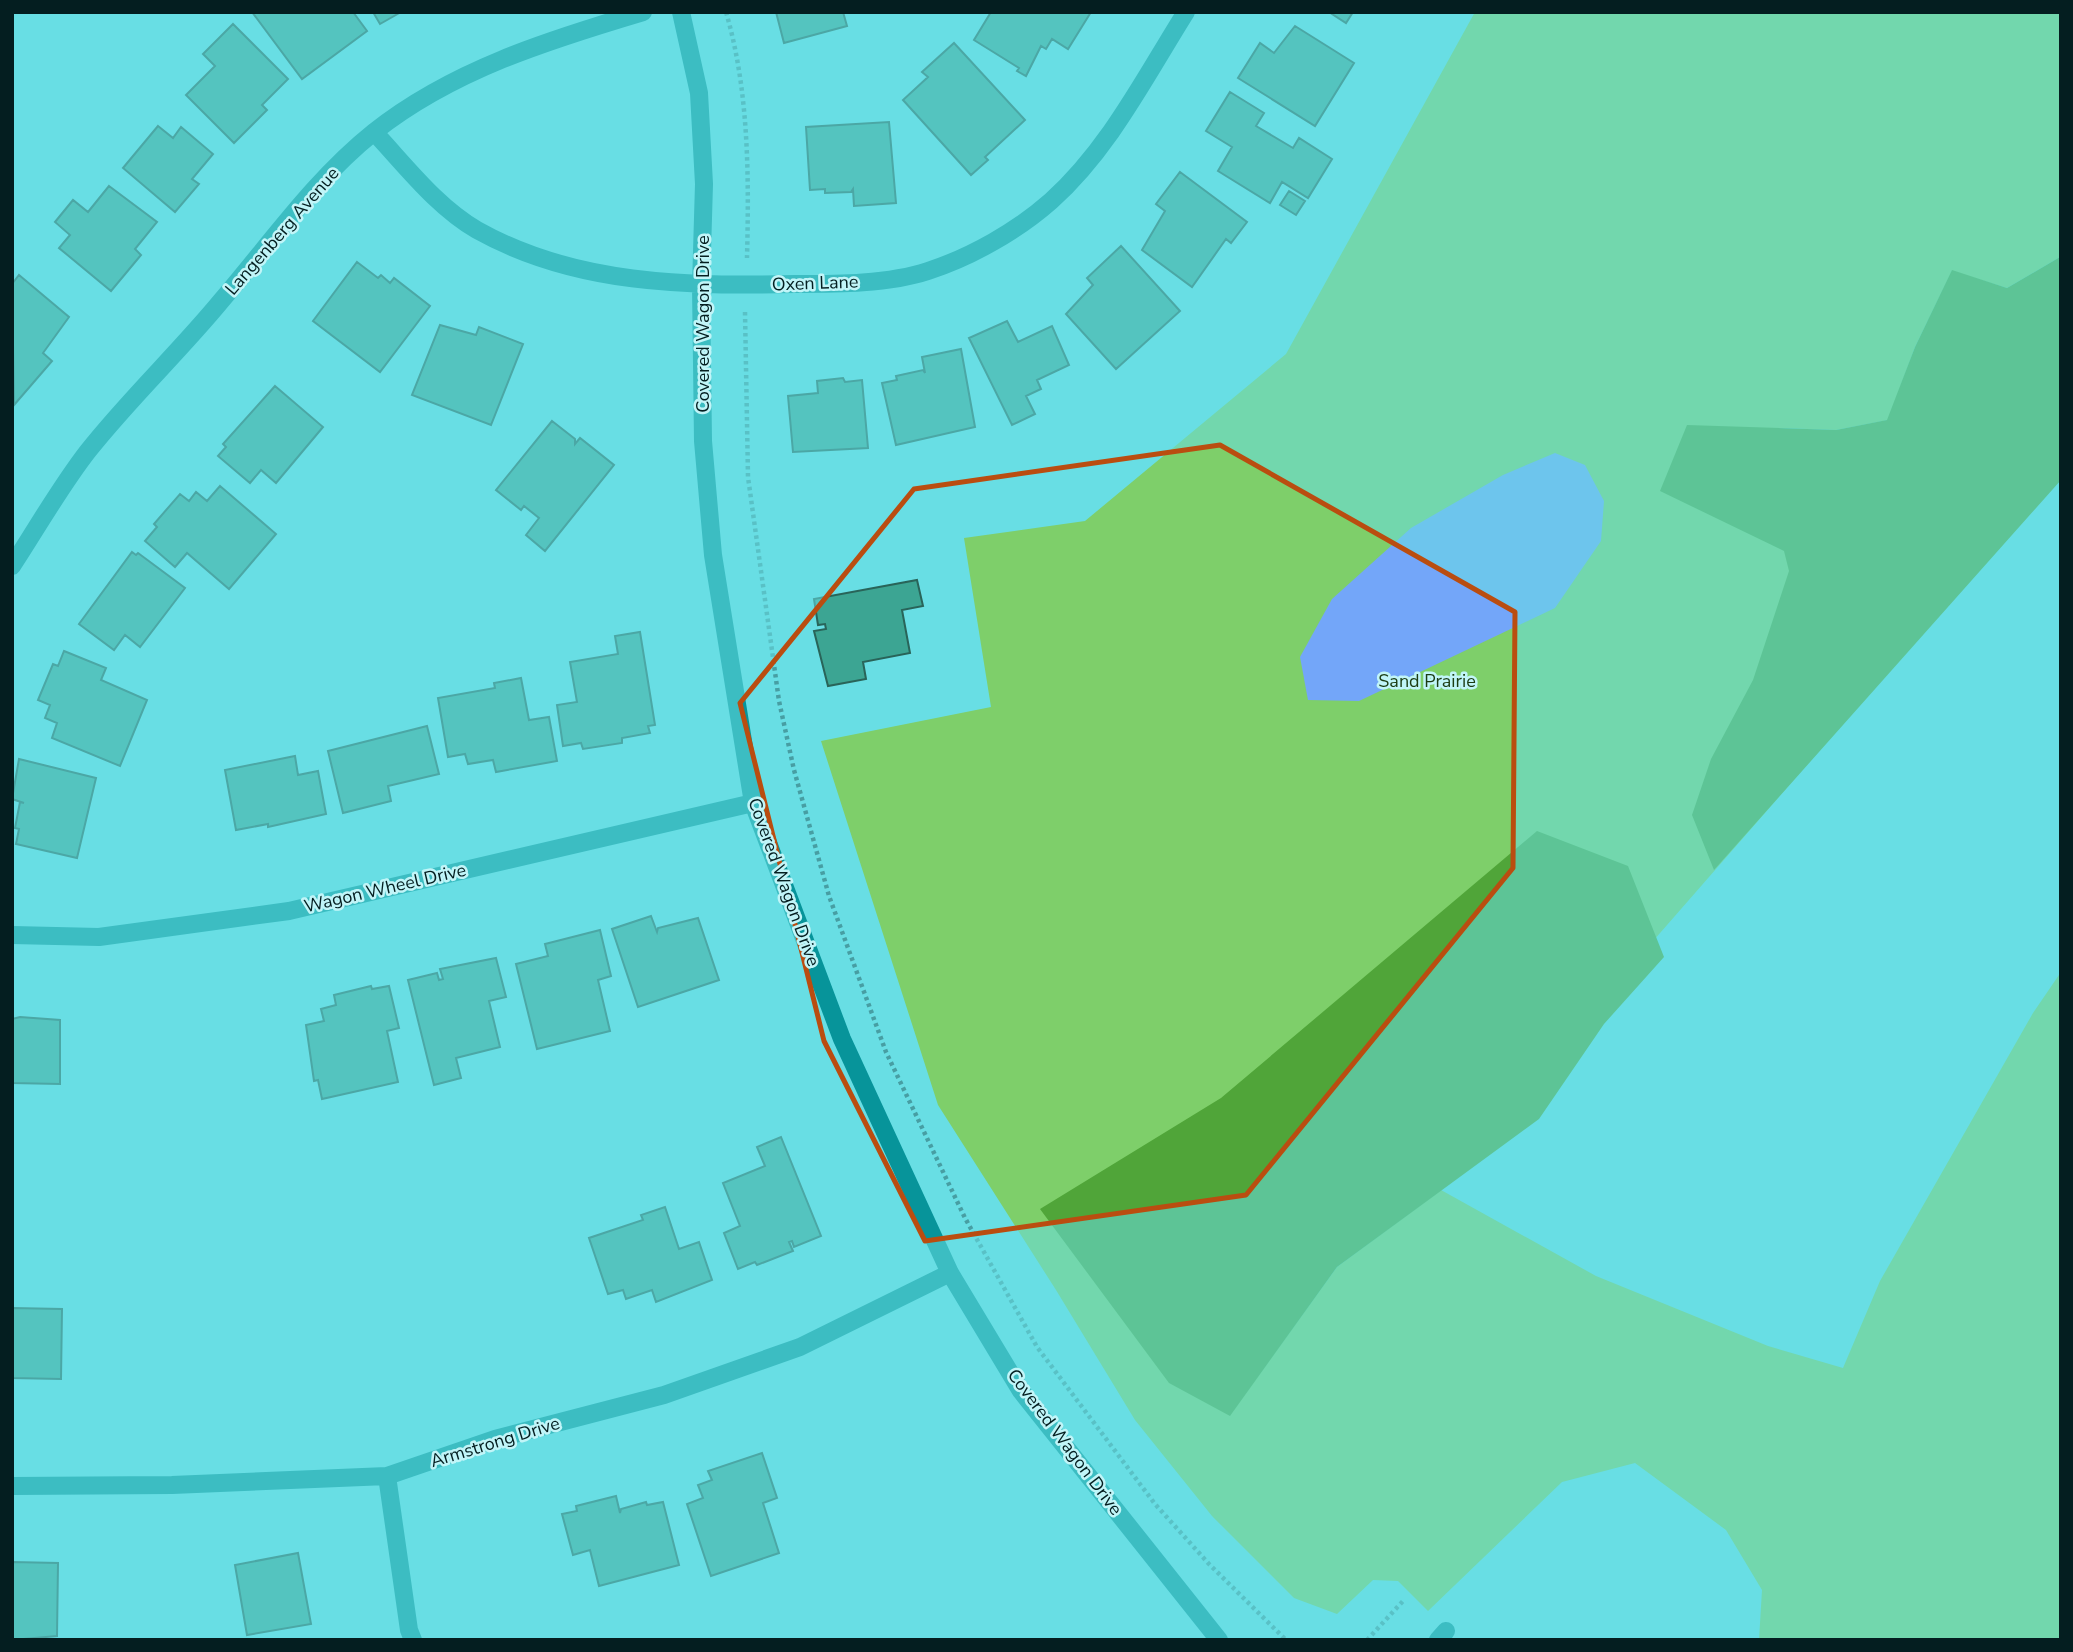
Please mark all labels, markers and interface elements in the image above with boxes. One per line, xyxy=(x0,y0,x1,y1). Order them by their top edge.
street label: Langenberg Avenue xyxy=(220,162,344,300)
street label: Covered Wagon Drive xyxy=(691,235,715,413)
street label: Oxen Lane xyxy=(771,269,859,297)
park label: Sand Prairie xyxy=(1378,669,1476,693)
street label: Covered Wagon Drive xyxy=(742,794,826,970)
street label: Wagon Wheel Drive xyxy=(302,858,468,918)
street label: Covered Wagon Drive xyxy=(1002,1364,1128,1520)
street label: Armstrong Drive xyxy=(427,1411,563,1473)

